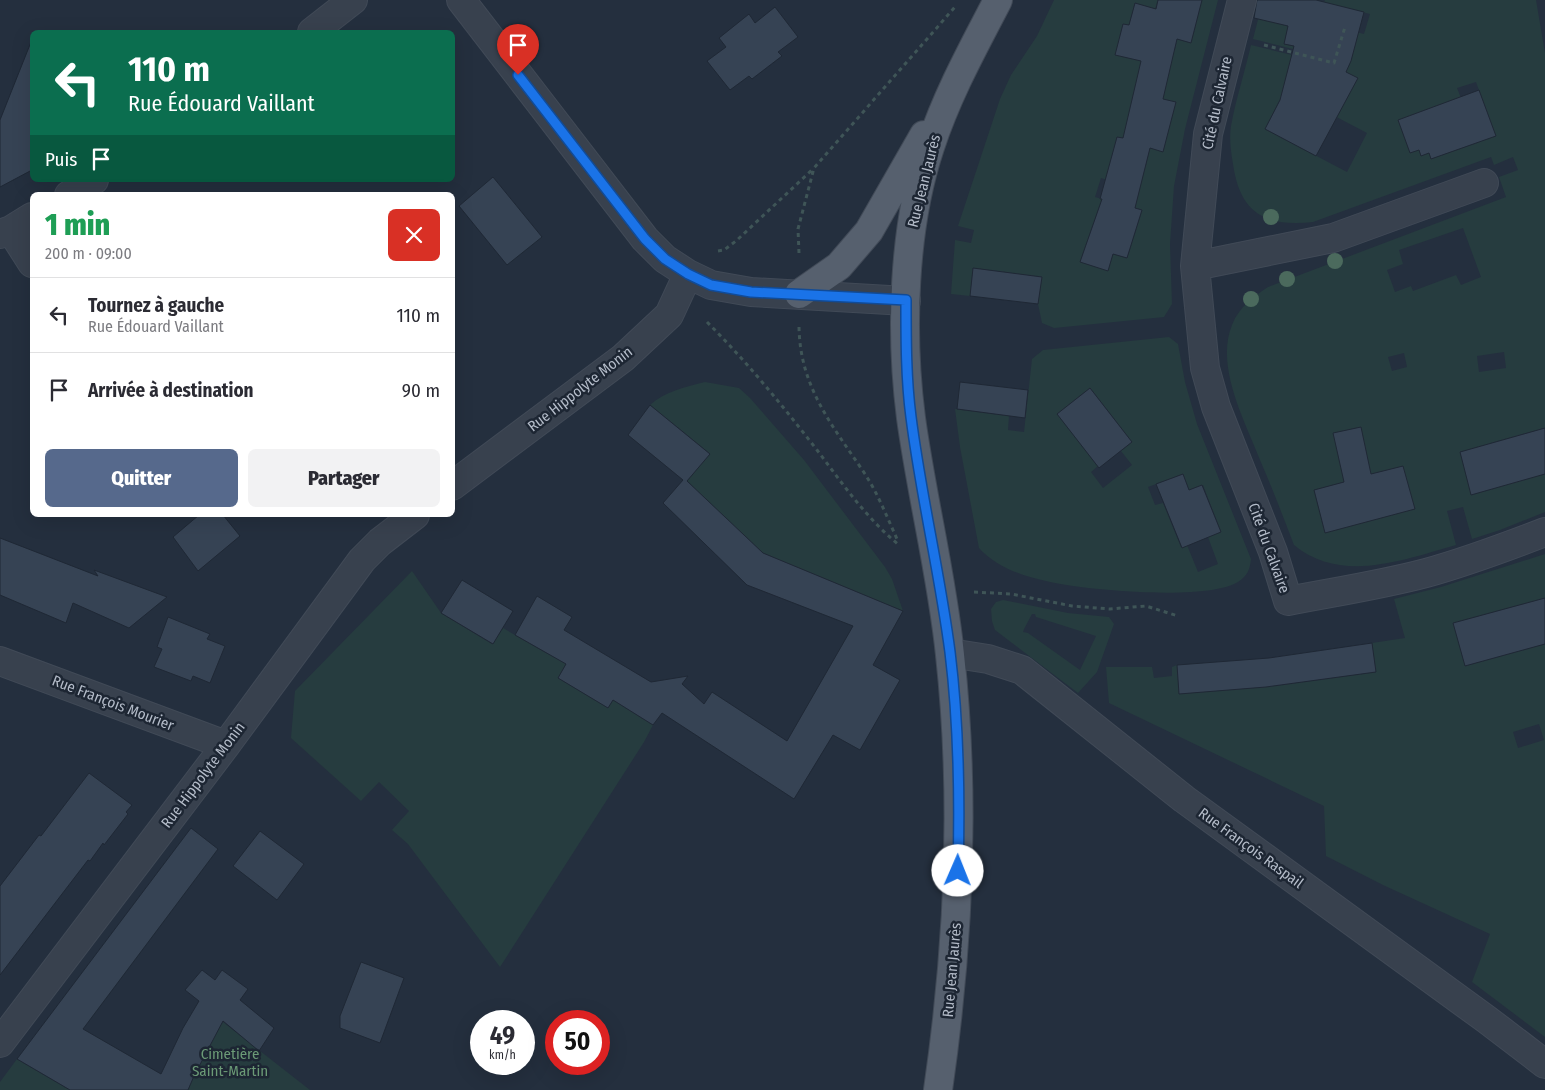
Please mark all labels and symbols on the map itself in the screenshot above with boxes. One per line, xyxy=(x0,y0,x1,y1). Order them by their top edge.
pin xyxy=(497,24,539,75)
street label: Cité du Calvaire xyxy=(1198,55,1236,151)
street label: Rue Jean Jaurès xyxy=(904,133,944,229)
street label: Rue Hippolyte Monin xyxy=(524,343,636,435)
street label: Cité du Calvaire xyxy=(1244,500,1294,596)
street label: Rue François Mourier xyxy=(50,672,177,735)
street label: Rue Hippolyte Monin xyxy=(157,718,249,832)
street label: Rue François Raspail xyxy=(1195,804,1307,892)
position arrow xyxy=(931,844,983,896)
street label: Rue Jean Jaurès xyxy=(939,922,965,1018)
speed limit sign: 50 xyxy=(545,1010,610,1075)
park label: Cimetière Saint-Martin xyxy=(192,1045,268,1080)

